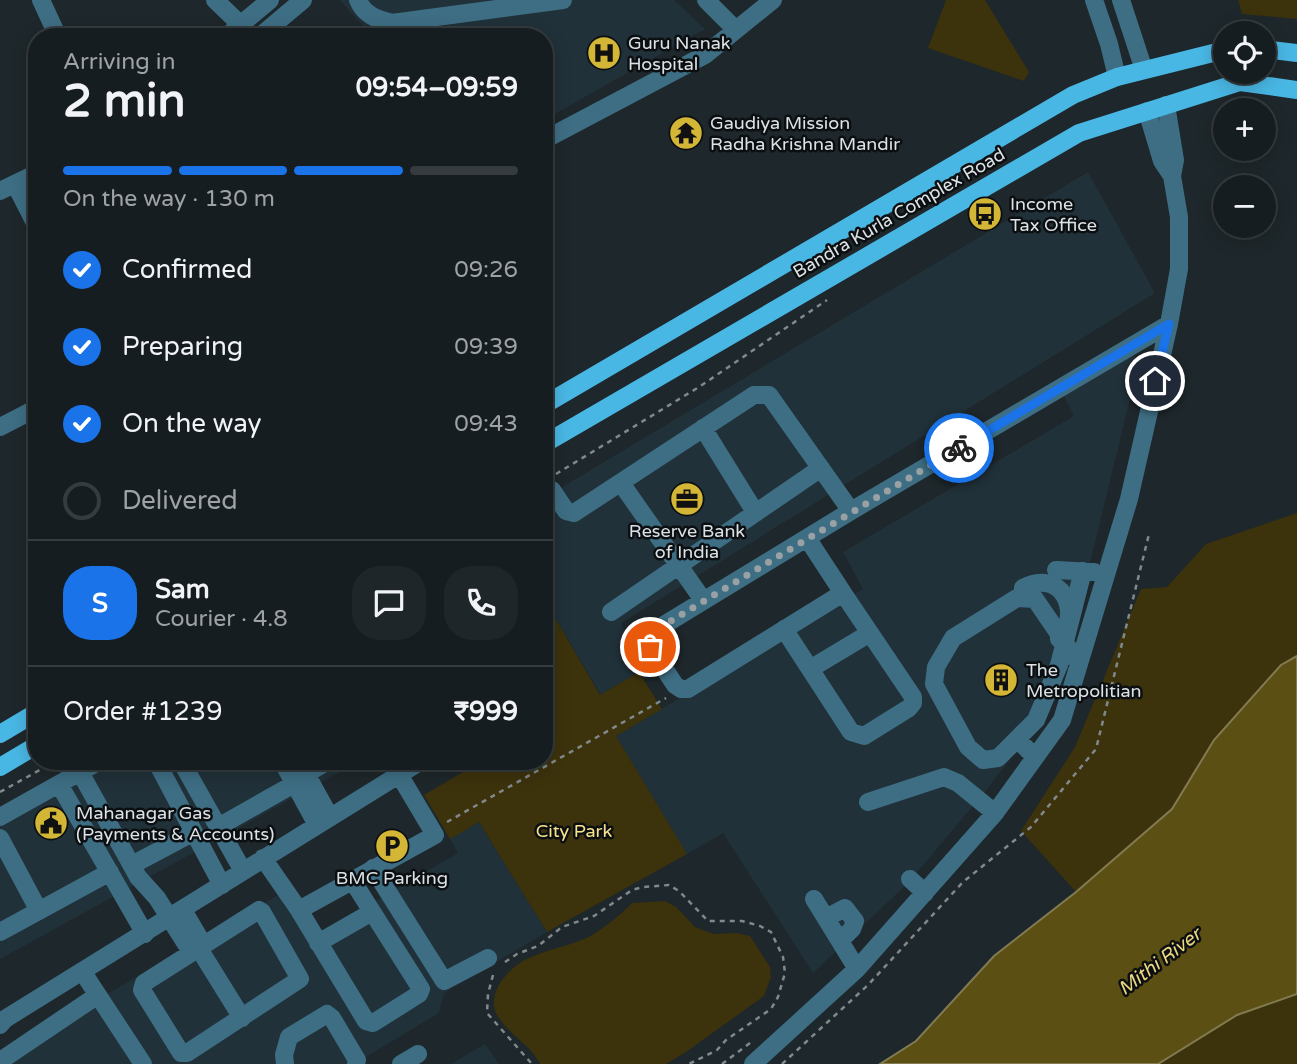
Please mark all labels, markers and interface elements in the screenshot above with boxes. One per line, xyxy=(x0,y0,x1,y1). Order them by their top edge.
map controls xyxy=(1213,21,1276,238)
button: locate xyxy=(1213,21,1276,84)
place label: Guru Nanak Hospital xyxy=(628,32,731,75)
hospital icon: Guru Nanak Hospital xyxy=(585,34,623,72)
text: Arriving in xyxy=(63,48,176,76)
text: 09:54–09:59 xyxy=(356,72,518,103)
text: 2 min xyxy=(63,74,186,129)
button: + xyxy=(1213,98,1276,161)
place label: Gaudiya Mission Radha Krishna Mandir xyxy=(710,112,900,155)
temple icon: Gaudiya Mission Radha Krishna Mandir xyxy=(667,114,705,152)
street label: Bandra Kurla Complex Road xyxy=(789,143,1009,283)
button: − xyxy=(1213,175,1276,238)
text: On the way · 130 m xyxy=(63,185,275,213)
place label: Income Tax Office xyxy=(1010,193,1097,236)
bus stop icon: Income Tax Office xyxy=(966,195,1004,233)
icon: check xyxy=(63,251,101,289)
text: Confirmed xyxy=(122,254,252,285)
text: 09:26 xyxy=(454,256,518,284)
icon: check xyxy=(63,328,101,366)
text: Preparing xyxy=(122,331,243,362)
text: 09:39 xyxy=(454,333,518,361)
pin xyxy=(1125,351,1185,411)
icon: home xyxy=(1136,362,1174,400)
icon: check xyxy=(63,405,101,443)
text: On the way xyxy=(122,408,262,439)
text: 09:43 xyxy=(454,410,518,438)
courier xyxy=(924,413,994,483)
icon: bike xyxy=(940,429,978,467)
office icon: Reserve Bank of India xyxy=(668,480,706,518)
text: Delivered xyxy=(122,485,238,516)
place label: Reserve Bank of India xyxy=(629,520,745,563)
button: chat xyxy=(352,566,426,640)
button: phone xyxy=(444,566,518,640)
text: Sam xyxy=(155,574,210,605)
text: S xyxy=(92,588,108,619)
text: Courier · 4.8 xyxy=(155,605,288,633)
pin xyxy=(620,617,680,677)
icon: bag xyxy=(631,628,669,666)
place label: The Metropolitian xyxy=(1026,659,1141,702)
building icon: The Metropolitian xyxy=(982,661,1020,699)
text: Order #1239 xyxy=(63,696,223,727)
text: ₹999 xyxy=(454,696,518,727)
place label: Mahanagar Gas (Payments & Accounts) xyxy=(76,802,274,845)
public building icon: Mahanagar Gas (Payments & Accounts) xyxy=(32,804,70,842)
park label: City Park xyxy=(536,820,612,842)
parking icon: BMC Parking xyxy=(373,827,411,865)
place label: BMC Parking xyxy=(336,867,448,889)
water label: Mithi River xyxy=(1114,922,1207,1000)

